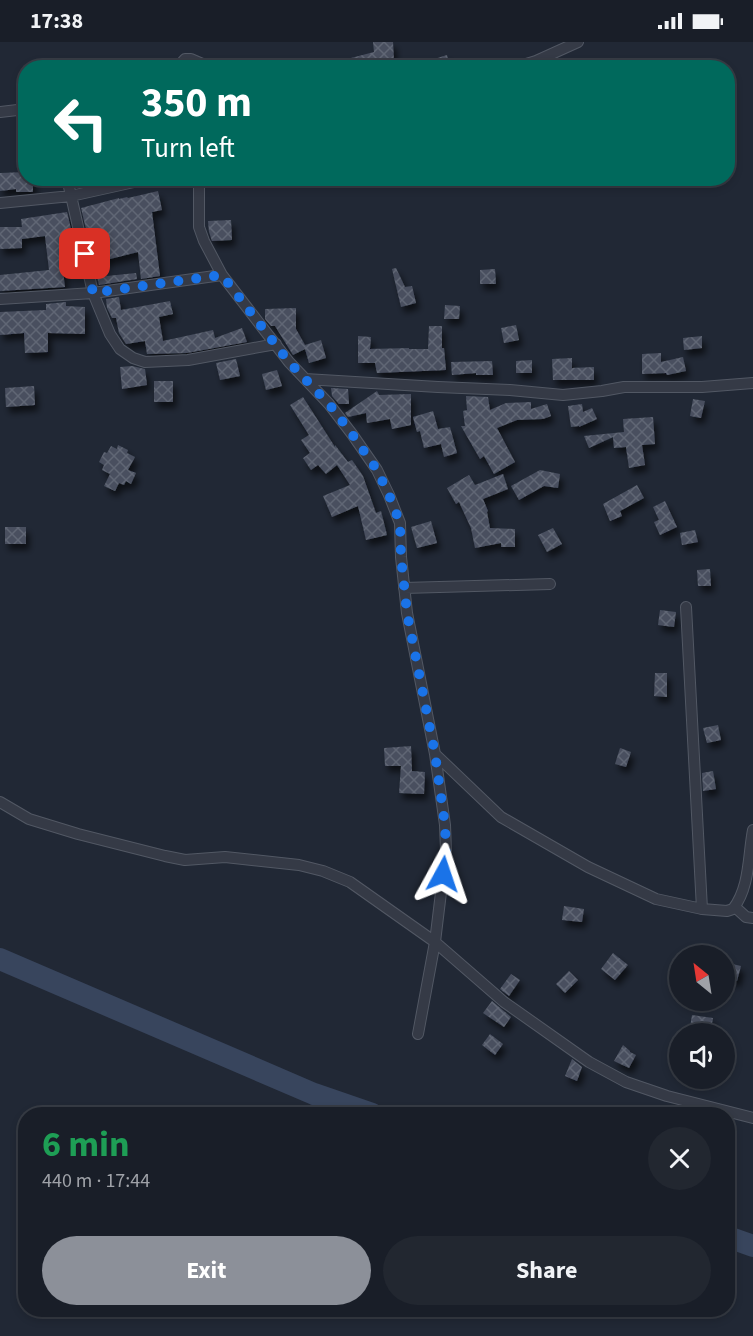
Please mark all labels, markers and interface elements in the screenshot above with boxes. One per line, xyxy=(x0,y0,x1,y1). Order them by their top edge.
text: 17:38 xyxy=(30,5,83,37)
text: 350 m xyxy=(141,73,252,133)
icon: left xyxy=(42,84,120,162)
text: Turn left xyxy=(141,129,235,168)
pin xyxy=(59,228,110,279)
icon: arrive xyxy=(68,237,101,270)
position arrow xyxy=(411,842,475,906)
north arrow xyxy=(669,945,735,1011)
map controls xyxy=(669,945,735,1089)
button: sound xyxy=(669,1023,735,1089)
text: 6 min xyxy=(42,1119,130,1170)
button: close xyxy=(648,1127,711,1190)
text: 440 m · 17:44 xyxy=(42,1167,150,1195)
button: Exit xyxy=(42,1236,371,1305)
button: Share xyxy=(383,1236,711,1305)

